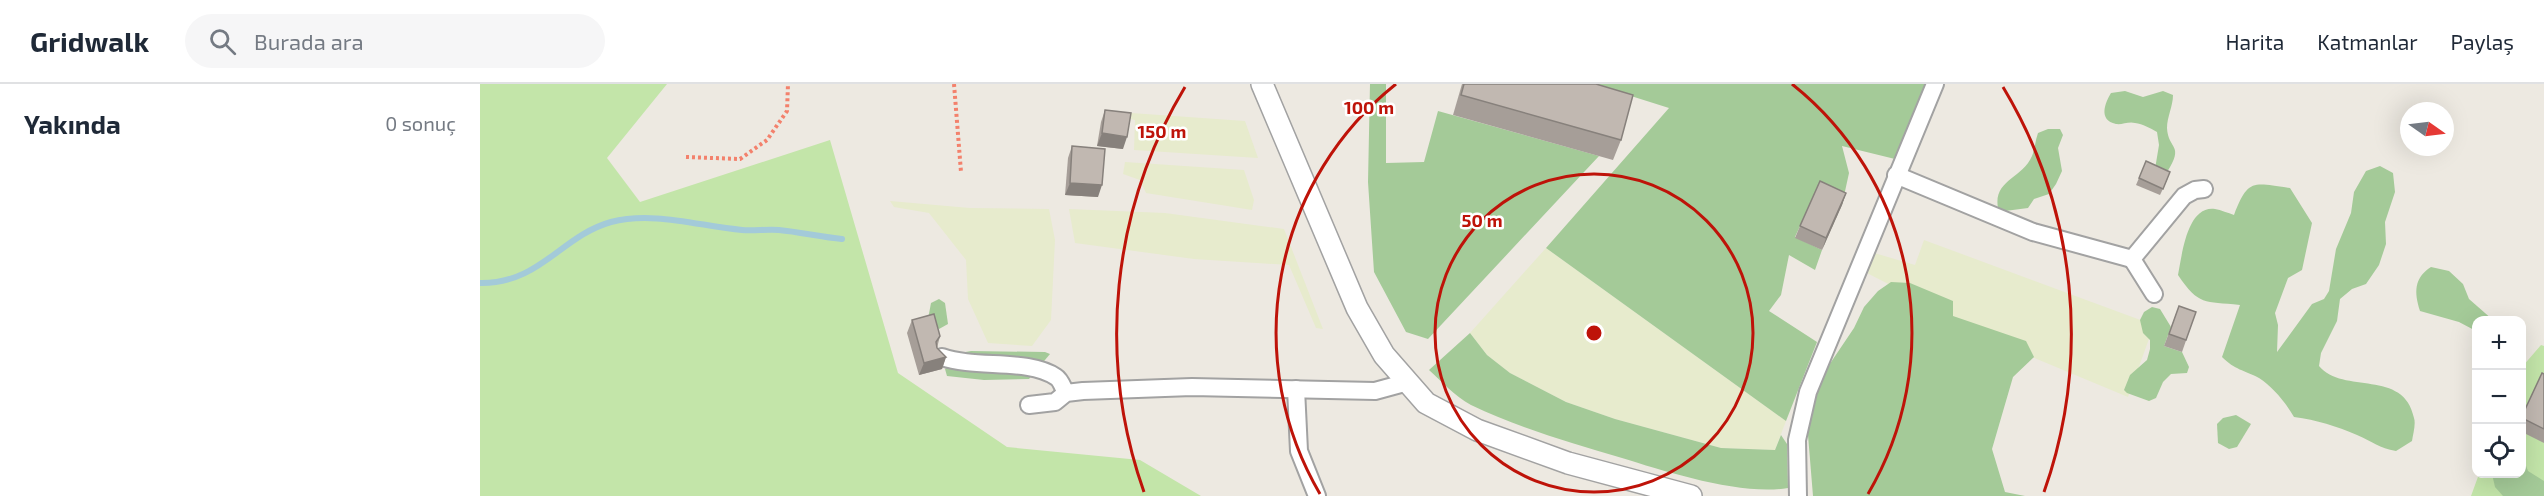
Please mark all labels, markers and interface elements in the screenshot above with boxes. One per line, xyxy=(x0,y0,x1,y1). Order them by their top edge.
search box xyxy=(185,14,605,68)
text: Gridwalk xyxy=(30,24,149,58)
icon: search xyxy=(206,25,239,58)
text: Burada ara xyxy=(254,28,364,54)
text: Harita xyxy=(2226,29,2284,54)
text: Katmanlar xyxy=(2317,29,2418,54)
text: Paylaş xyxy=(2451,29,2514,54)
text: 100 m xyxy=(1344,96,1394,118)
north arrow xyxy=(2400,102,2454,156)
text: Yakında xyxy=(24,108,121,139)
text: 0 sonuç xyxy=(385,111,456,135)
text: 150 m xyxy=(1138,120,1186,142)
text: 50 m xyxy=(1461,209,1503,231)
map controls xyxy=(2472,316,2526,478)
button: + xyxy=(2472,316,2526,370)
centre of rings xyxy=(1584,323,1604,343)
button: − xyxy=(2472,370,2526,424)
button: locate xyxy=(2472,424,2526,478)

